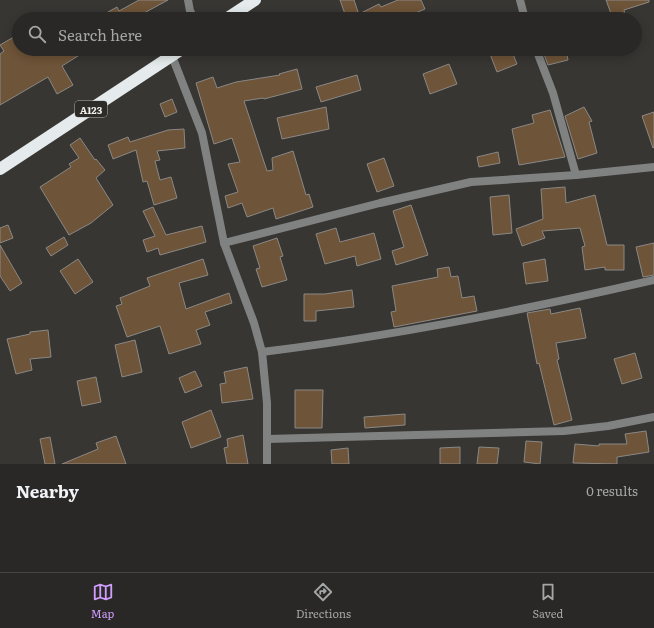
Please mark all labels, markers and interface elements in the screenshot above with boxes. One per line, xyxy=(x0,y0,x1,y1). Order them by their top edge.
search box xyxy=(12,12,642,56)
icon: search xyxy=(26,23,48,45)
text: Search here xyxy=(58,23,142,46)
road number: A123 xyxy=(75,101,107,117)
text: Nearby xyxy=(16,478,79,503)
text: 0 results xyxy=(586,481,638,500)
tab: Map xyxy=(91,581,114,621)
tab: Directions xyxy=(296,581,351,621)
tab: Saved xyxy=(533,581,563,621)

